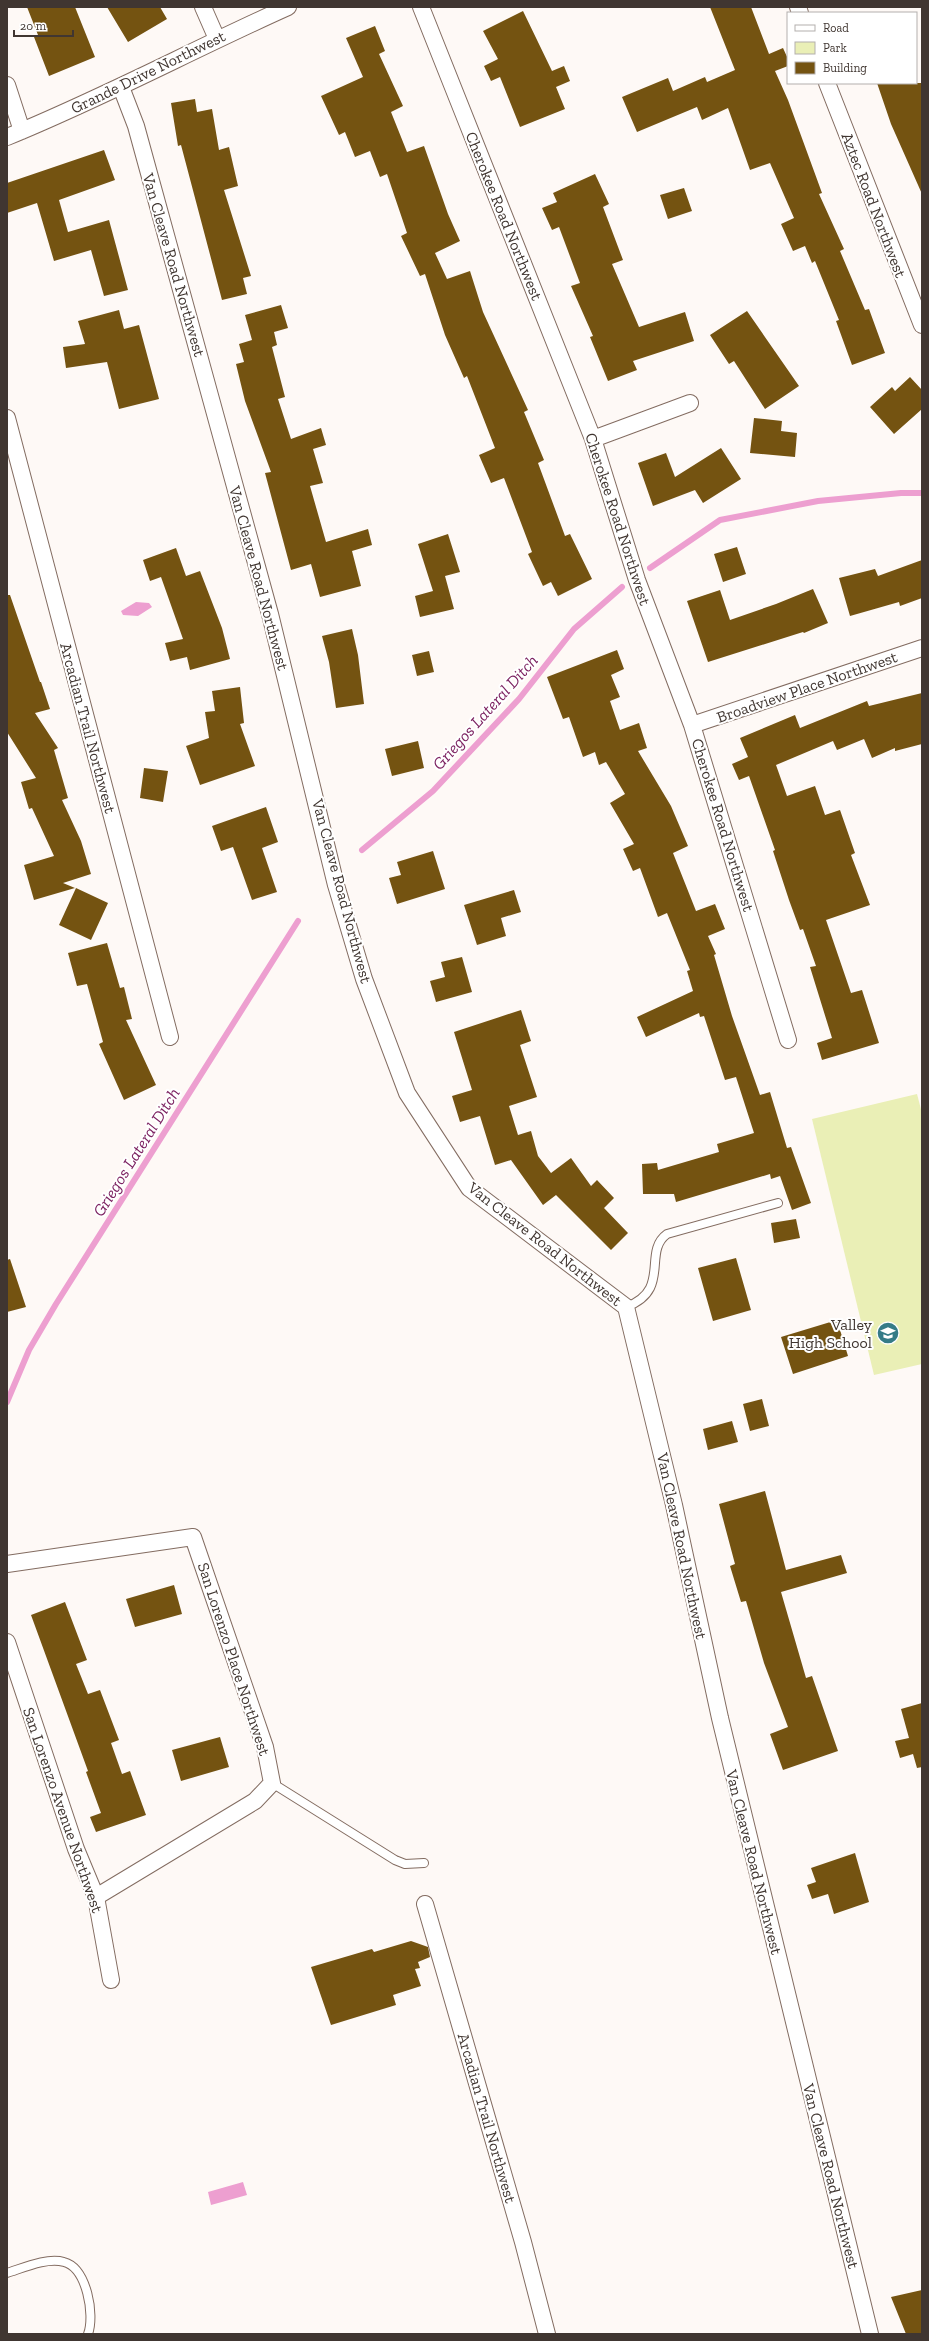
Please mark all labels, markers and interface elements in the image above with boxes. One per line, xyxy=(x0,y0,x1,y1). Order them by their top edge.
scale bar xyxy=(14,12,73,38)
legend xyxy=(787,12,917,84)
text: 20 m xyxy=(20,19,47,33)
text: Road xyxy=(823,21,849,35)
street label: Grande Drive Northwest xyxy=(68,26,228,118)
text: Park xyxy=(823,41,848,55)
text: Building xyxy=(823,61,867,75)
street label: Cherokee Road Northwest xyxy=(461,129,547,303)
street label: Aztec Road Northwest xyxy=(838,130,910,280)
street label: Van Cleave Road Northwest xyxy=(138,170,209,359)
street label: Cherokee Road Northwest xyxy=(581,430,655,608)
street label: Van Cleave Road Northwest xyxy=(225,483,293,672)
street label: Arcadian Trail Northwest xyxy=(56,641,120,815)
street label: Broadview Place Northwest xyxy=(714,647,900,727)
water label: Griegos Lateral Ditch xyxy=(428,650,542,774)
street label: Cherokee Road Northwest xyxy=(688,736,758,914)
street label: Van Cleave Road Northwest xyxy=(308,796,376,985)
water label: Griegos Lateral Ditch xyxy=(88,1084,184,1220)
street label: Van Cleave Road Northwest xyxy=(464,1177,626,1310)
place label: Valley High School xyxy=(789,1315,873,1352)
school or university icon: Valley High School xyxy=(875,1320,901,1346)
street label: Van Cleave Road Northwest xyxy=(653,1450,711,1641)
street label: San Lorenzo Place Northwest xyxy=(194,1560,274,1758)
street label: San Lorenzo Avenue Northwest xyxy=(19,1705,107,1915)
street label: Van Cleave Road Northwest xyxy=(722,1767,786,1957)
street label: Arcadian Trail Northwest xyxy=(454,2031,520,2205)
street label: Van Cleave Road Northwest xyxy=(799,2081,863,2271)

